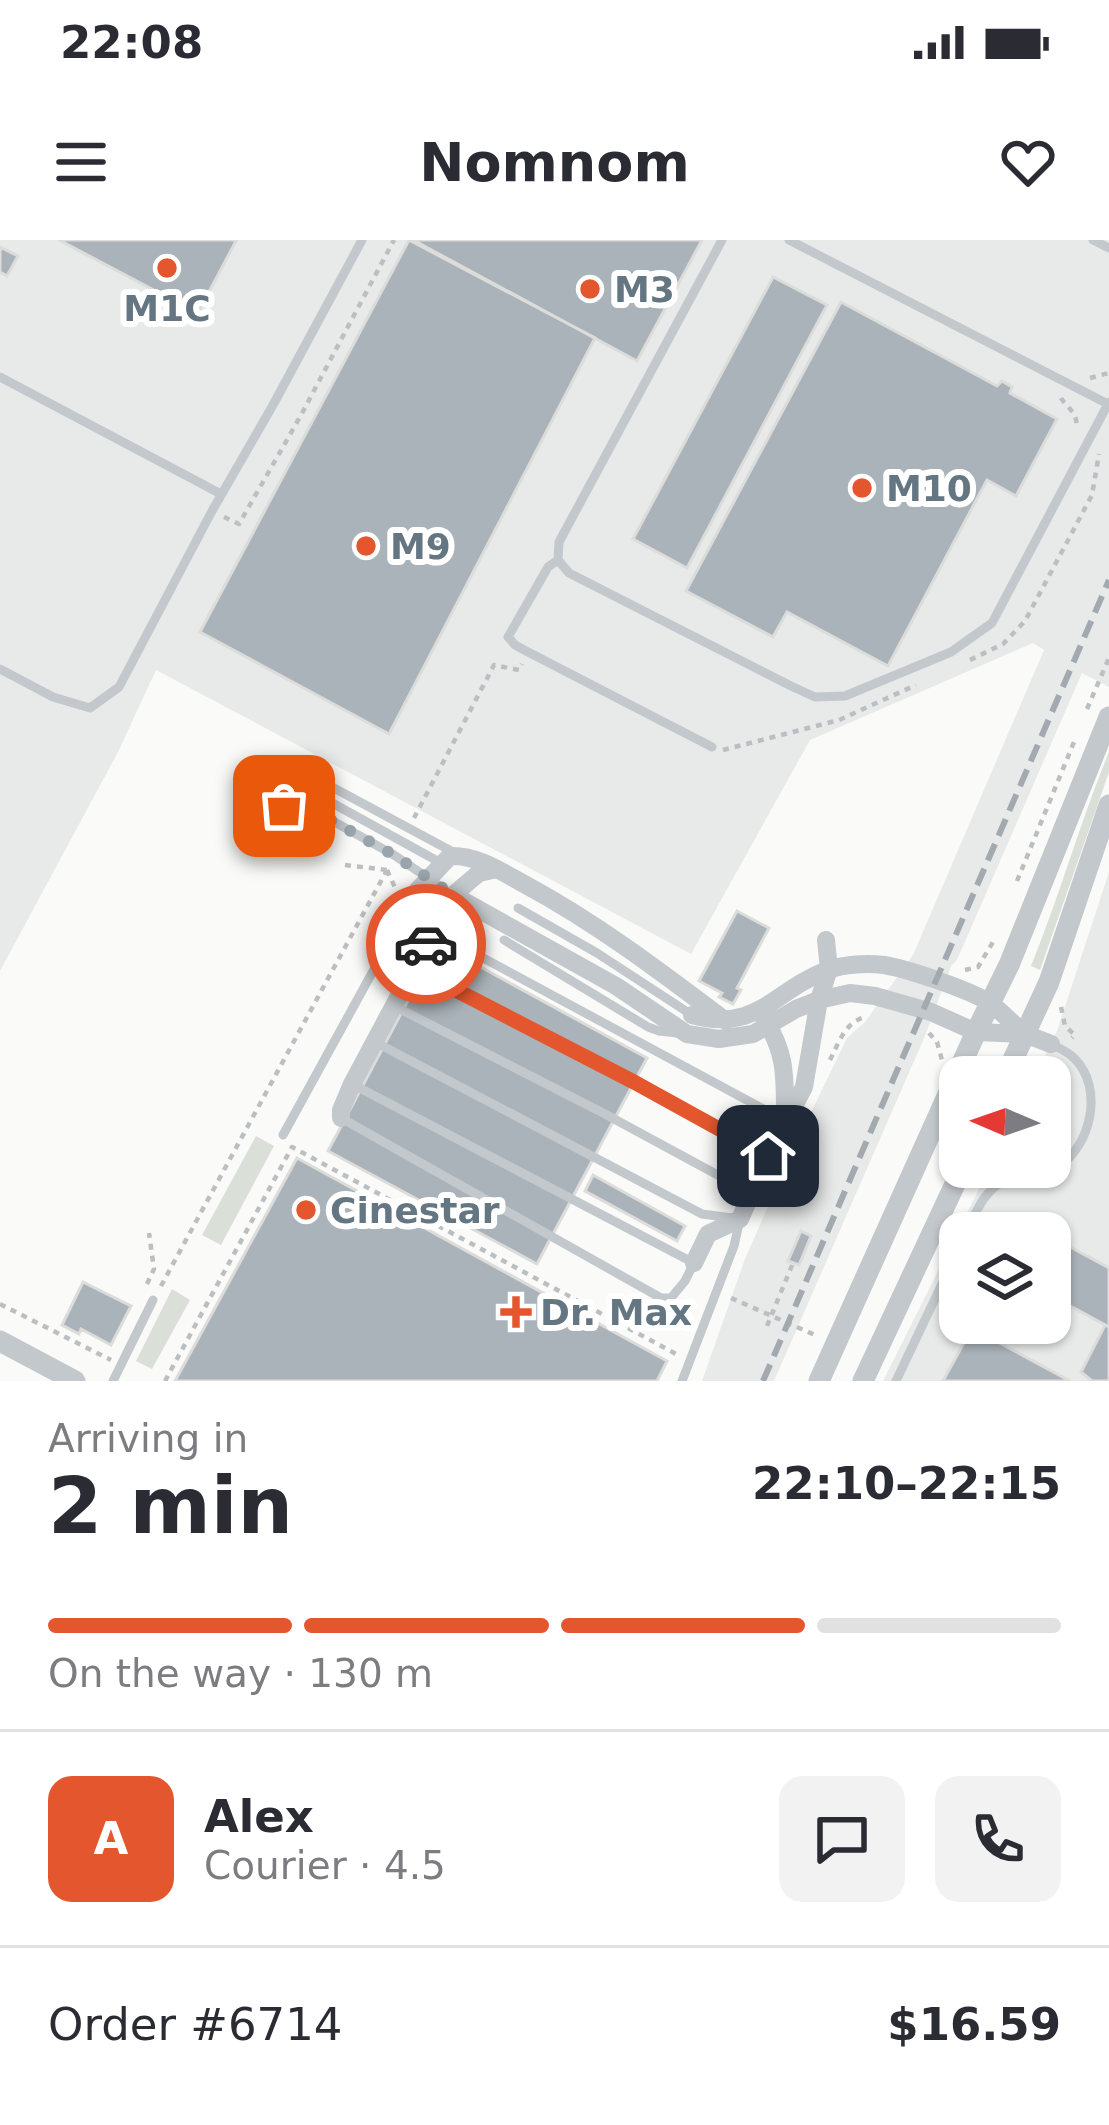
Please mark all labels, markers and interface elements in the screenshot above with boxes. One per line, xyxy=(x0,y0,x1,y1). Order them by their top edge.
text: 22:08 xyxy=(60,16,203,69)
icon: menu xyxy=(48,129,114,195)
icon: heart xyxy=(995,129,1061,195)
text: Nomnom xyxy=(419,131,690,194)
marker: M1C xyxy=(154,255,180,281)
place label: M3 xyxy=(614,269,675,310)
marker: M3 xyxy=(577,276,603,302)
place label: M1C xyxy=(123,288,211,329)
place label: M10 xyxy=(886,468,972,509)
marker: M10 xyxy=(849,475,875,501)
place label: M9 xyxy=(390,526,451,567)
marker: M9 xyxy=(353,533,379,559)
pin xyxy=(233,755,335,857)
icon: bag xyxy=(251,773,317,839)
courier xyxy=(366,884,486,1004)
icon: car xyxy=(393,911,459,977)
north arrow xyxy=(939,1056,1071,1188)
map controls xyxy=(939,1056,1071,1344)
pin xyxy=(717,1105,819,1207)
icon: home xyxy=(735,1123,801,1189)
place label: Cinestar xyxy=(330,1190,500,1231)
marker: Cinestar xyxy=(293,1197,319,1223)
button: layers xyxy=(939,1212,1071,1344)
place label: Dr. Max xyxy=(540,1292,692,1333)
marker: Dr. Max xyxy=(503,1299,529,1325)
text: Arriving in xyxy=(48,1416,248,1461)
text: 22:10–22:15 xyxy=(752,1457,1061,1510)
text: 2 min xyxy=(48,1461,293,1551)
text: On the way · 130 m xyxy=(48,1651,433,1696)
button: chat xyxy=(779,1776,905,1902)
button: phone xyxy=(935,1776,1061,1902)
text: Alex xyxy=(204,1790,314,1843)
text: A xyxy=(94,1812,128,1865)
text: Courier · 4.5 xyxy=(204,1843,446,1888)
text: Order #6714 xyxy=(48,1998,342,2051)
text: $16.59 xyxy=(887,1998,1061,2051)

